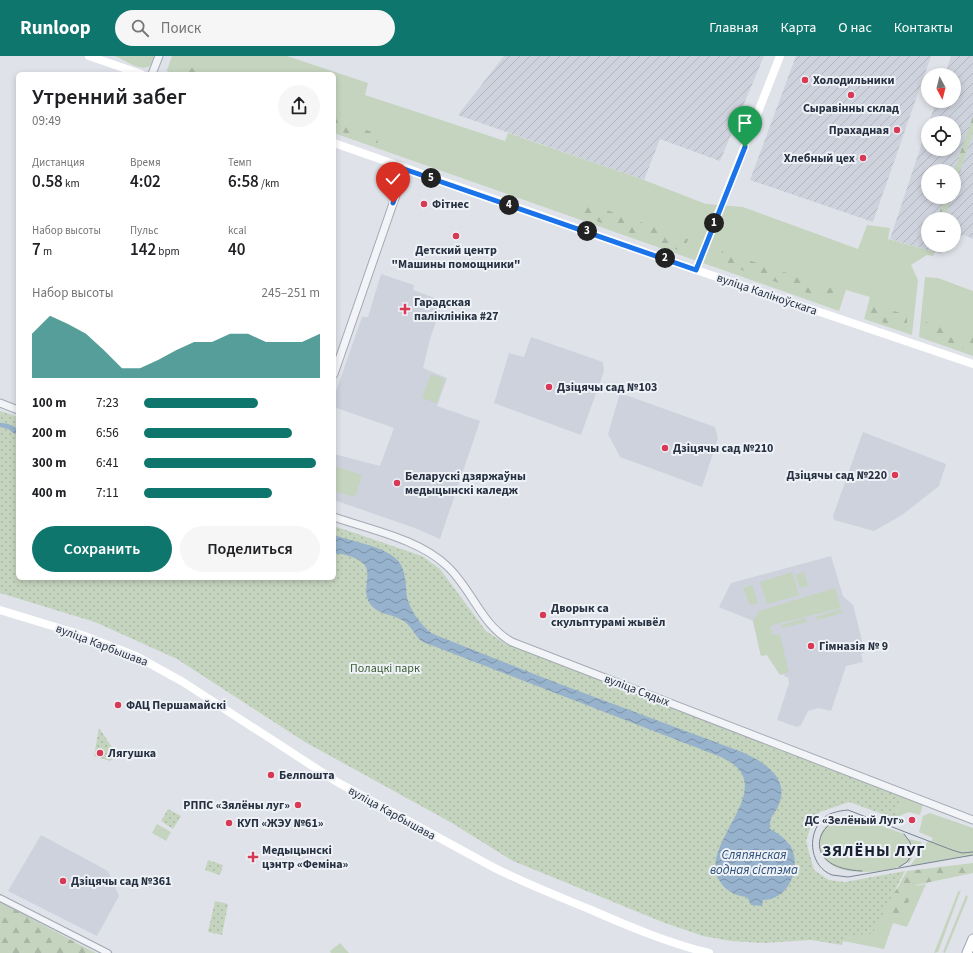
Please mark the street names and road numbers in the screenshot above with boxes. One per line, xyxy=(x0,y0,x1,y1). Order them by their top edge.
street label: вуліца Каліноўскага xyxy=(714,269,819,320)
street label: вуліца Карбышава xyxy=(53,620,150,671)
street label: вуліца Сядых xyxy=(602,670,673,711)
street label: вуліца Карбышава xyxy=(345,782,439,845)

